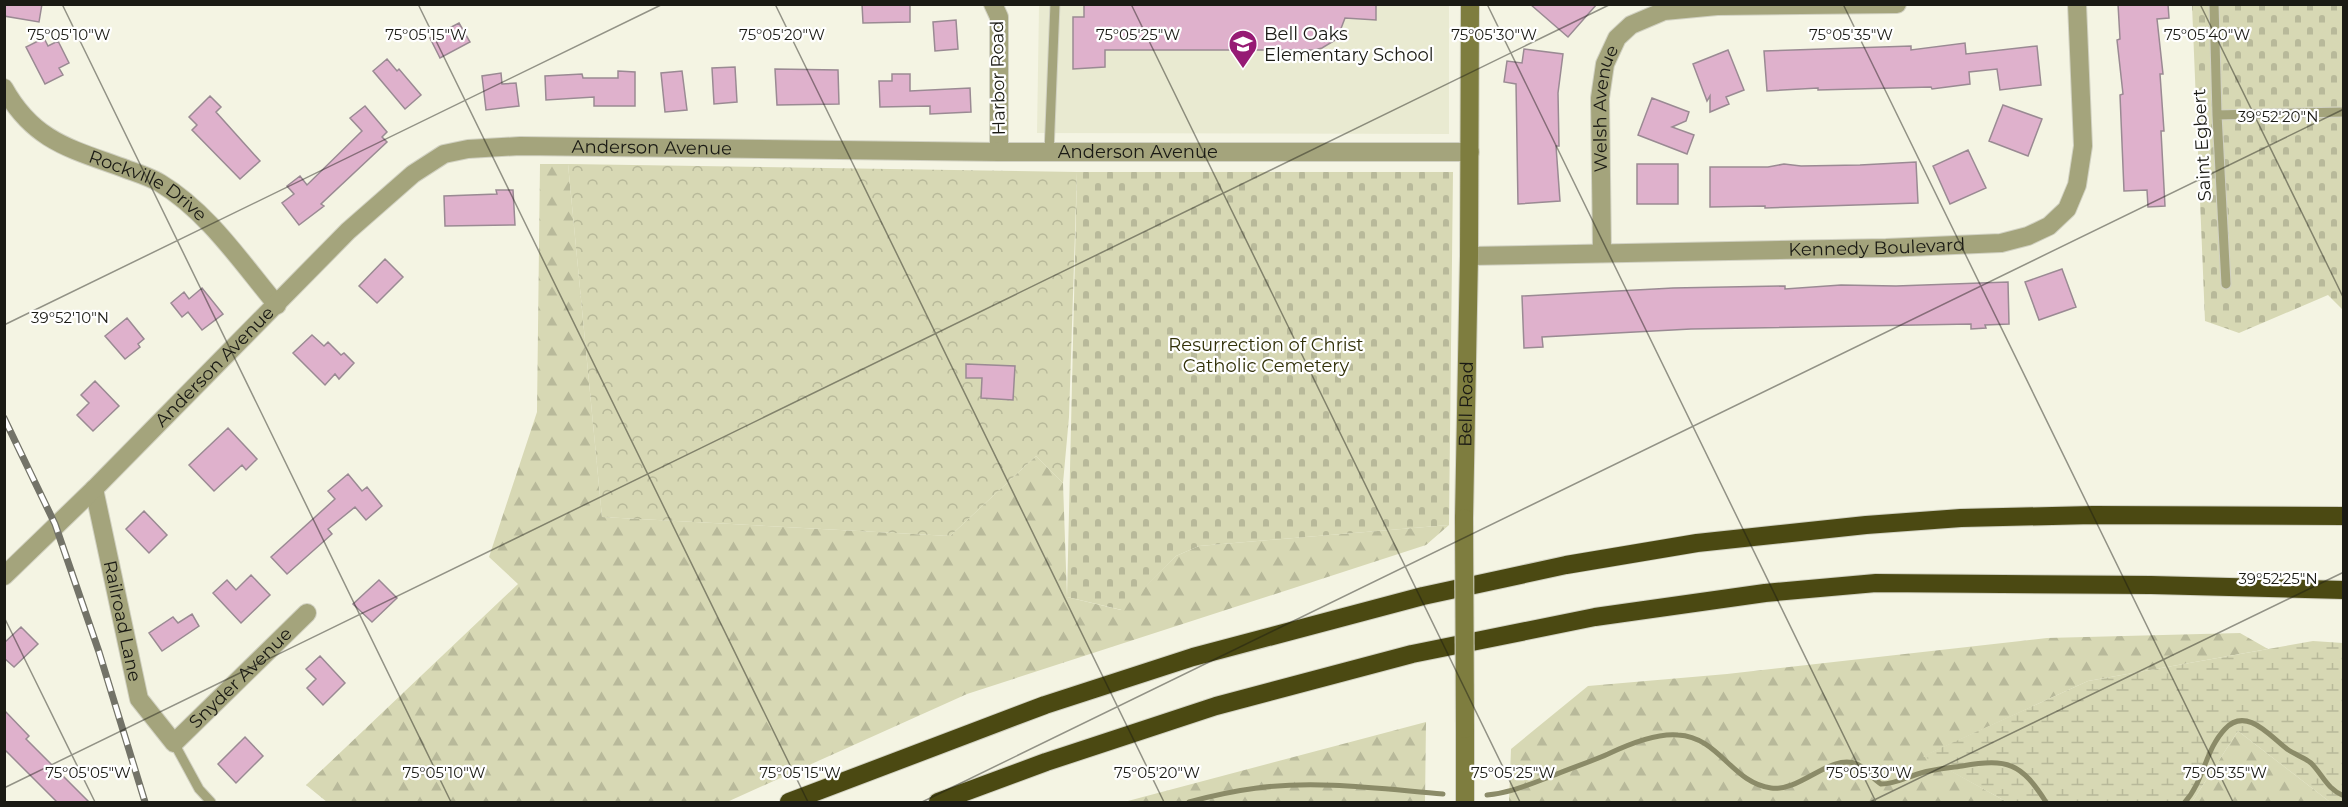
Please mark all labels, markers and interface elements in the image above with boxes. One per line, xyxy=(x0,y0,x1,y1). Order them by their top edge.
street label: Harbor Road xyxy=(986,20,1010,136)
place label: Bell Oaks Elementary School xyxy=(1264,23,1434,66)
text: 75°05'10"W xyxy=(27,25,111,44)
text: 75°05'15"W xyxy=(385,25,467,44)
text: 75°05'20"W xyxy=(739,25,825,44)
text: 75°05'25"W xyxy=(1096,25,1180,44)
text: 75°05'30"W xyxy=(1451,25,1537,44)
text: 75°05'35"W xyxy=(1809,25,1893,44)
text: 75°05'40"W xyxy=(2164,25,2250,44)
school or university icon: Bell Oaks Elementary School xyxy=(1227,28,1259,70)
street label: Welsh Avenue xyxy=(1589,41,1623,172)
street label: Saint Egbert xyxy=(2188,88,2216,202)
text: 39°52'20"N xyxy=(2238,107,2318,126)
street label: Anderson Avenue xyxy=(572,136,732,160)
street label: Anderson Avenue xyxy=(1058,141,1218,163)
street label: Rockville Drive xyxy=(86,146,211,226)
street label: Kennedy Boulevard xyxy=(1788,234,1966,261)
street label: Anderson Avenue xyxy=(150,302,279,431)
text: 39°52'10"N xyxy=(31,308,109,327)
park label: Resurrection of Christ Catholic Cemetery xyxy=(1168,334,1364,377)
street label: Bell Road xyxy=(1454,361,1478,447)
street label: Railroad Lane xyxy=(99,558,146,684)
text: 39°52'25"N xyxy=(2238,569,2318,588)
street label: Snyder Avenue xyxy=(184,623,297,733)
text: 75°05'05"W xyxy=(45,763,131,782)
text: 75°05'10"W xyxy=(402,763,486,782)
text: 75°05'15"W xyxy=(759,763,841,782)
text: 75°05'20"W xyxy=(1114,763,1200,782)
text: 75°05'25"W xyxy=(1471,763,1555,782)
text: 75°05'30"W xyxy=(1826,763,1912,782)
text: 75°05'35"W xyxy=(2183,763,2267,782)

